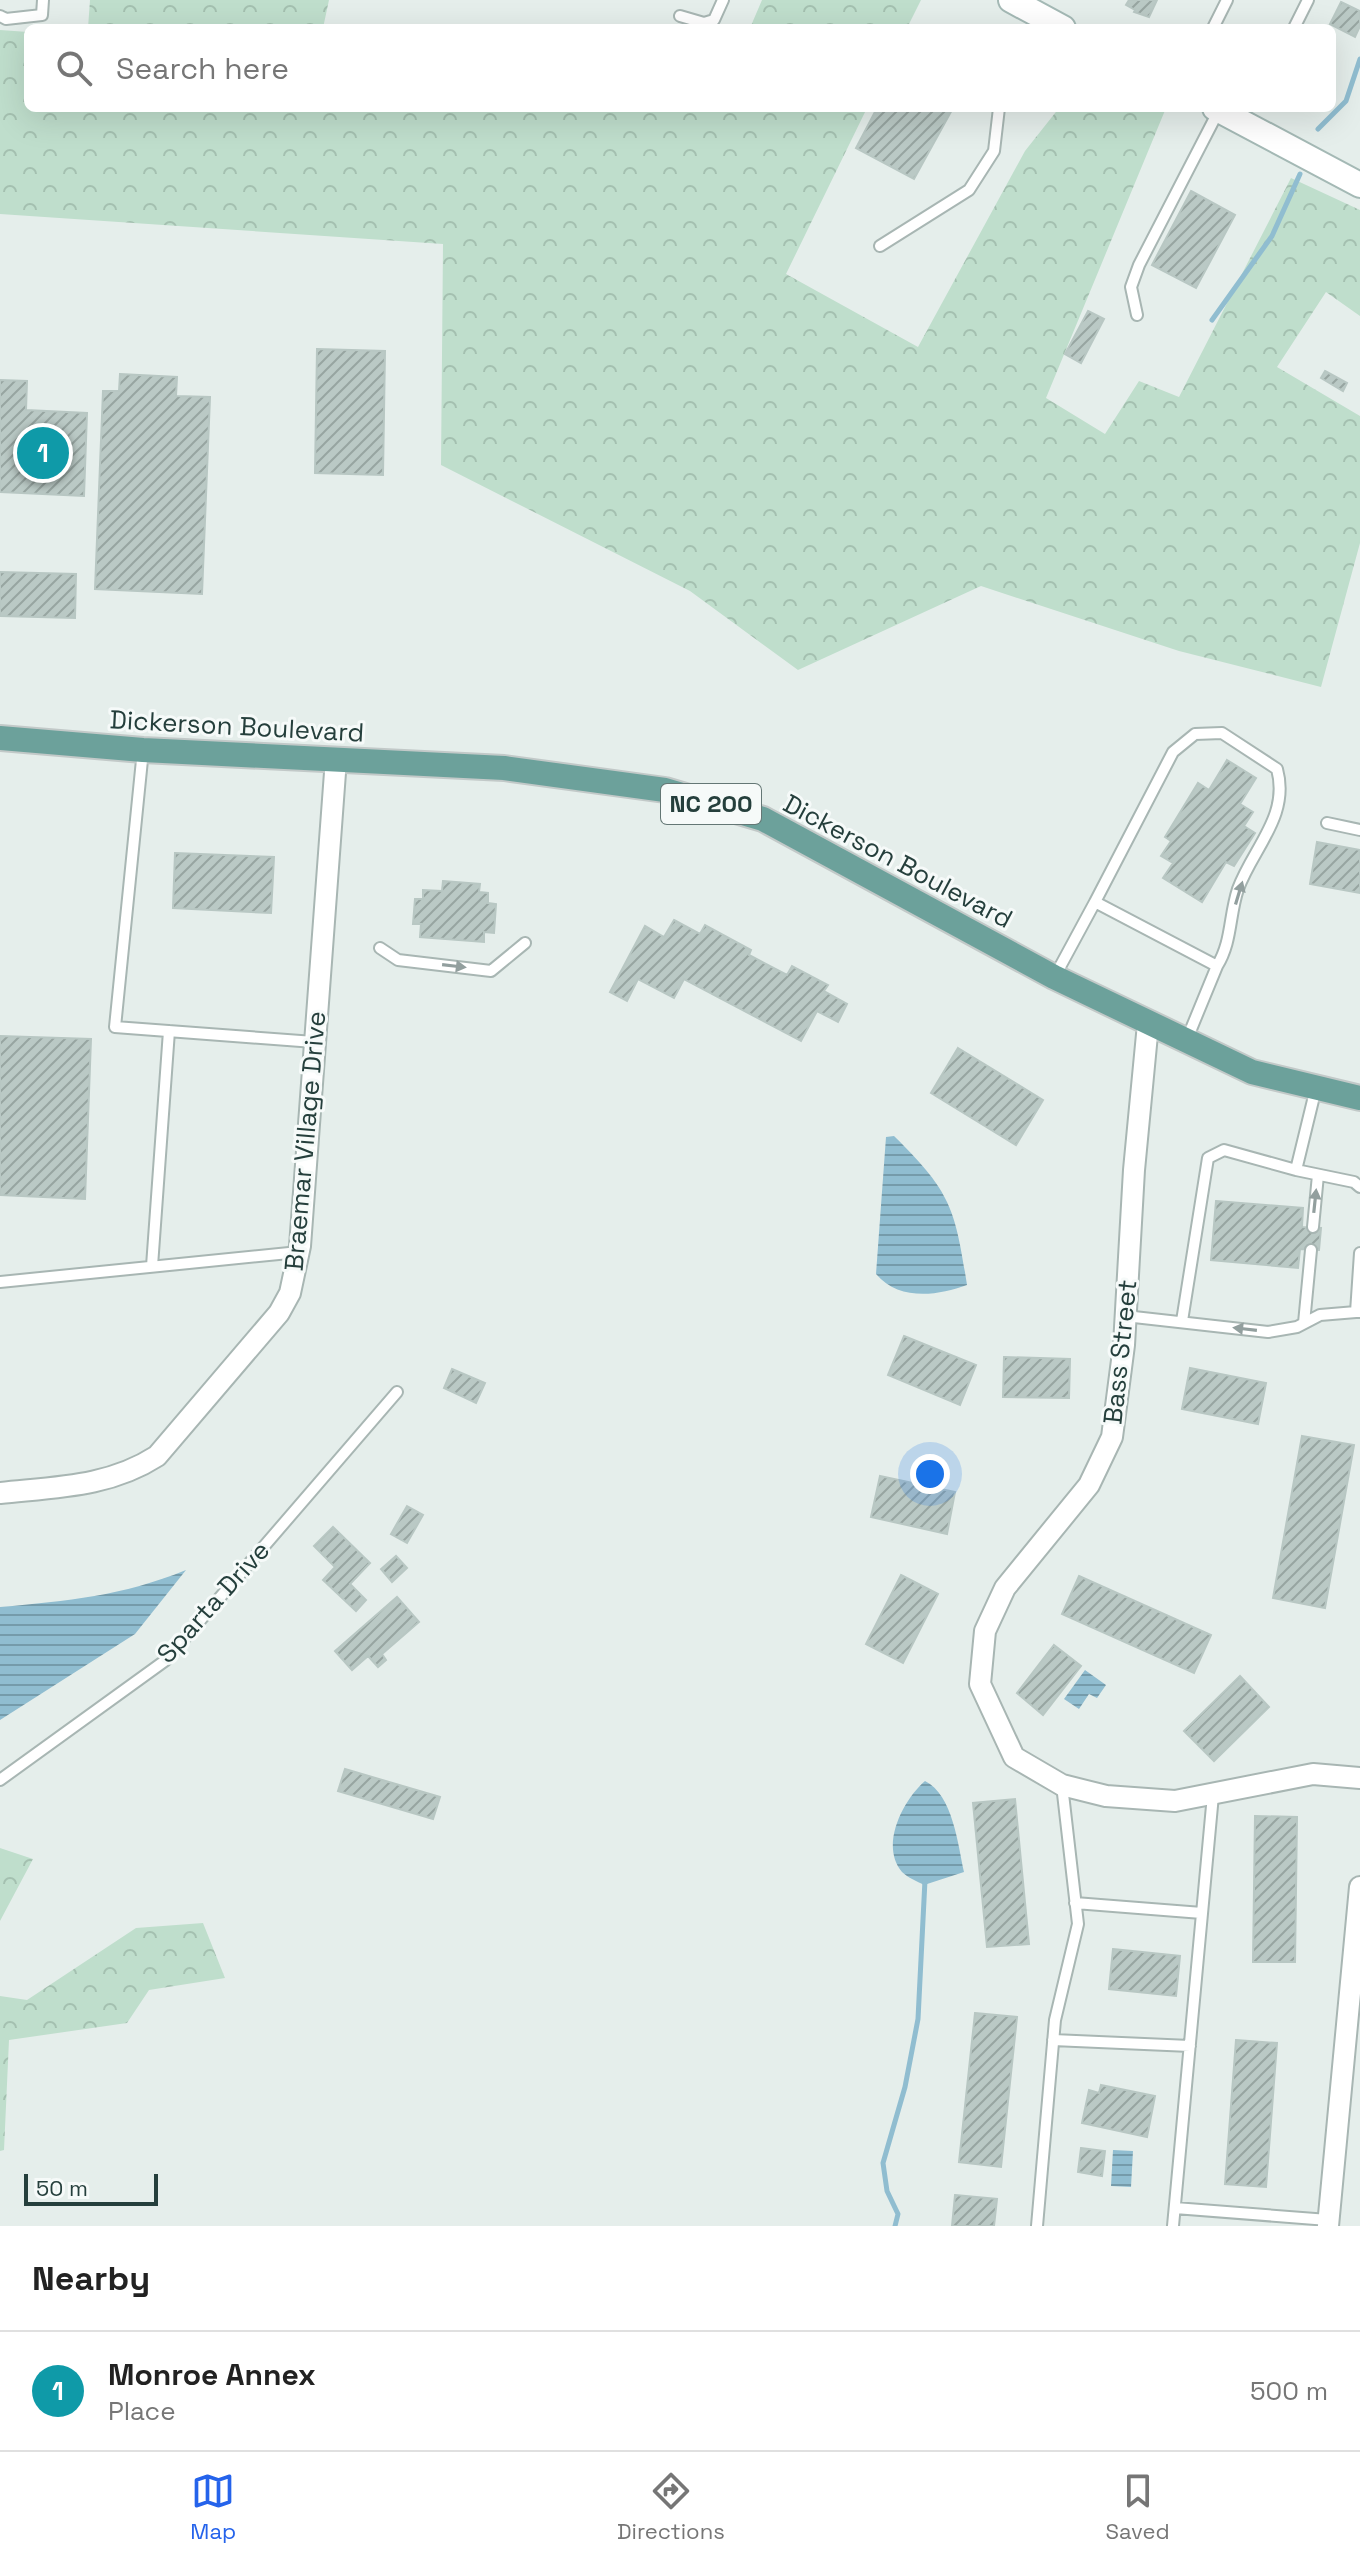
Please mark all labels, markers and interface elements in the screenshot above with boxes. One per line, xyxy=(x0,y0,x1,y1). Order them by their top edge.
search box xyxy=(24,24,1336,112)
icon: search xyxy=(52,46,96,90)
text: Search here xyxy=(116,49,289,88)
pin: 1 xyxy=(17,423,69,483)
street label: Dickerson Boulevard xyxy=(109,702,365,750)
road number: NC 200 xyxy=(661,784,761,824)
street label: Dickerson Boulevard xyxy=(778,786,1018,936)
one-way arrow xyxy=(1233,881,1246,905)
one-way arrow xyxy=(442,960,467,973)
street label: Braemar Village Drive xyxy=(277,1010,333,1272)
one-way arrow xyxy=(1309,1188,1322,1213)
street label: Bass Street xyxy=(1095,1278,1145,1426)
one-way arrow xyxy=(1232,1322,1257,1335)
your location xyxy=(910,1454,950,1494)
street label: Sparta Drive xyxy=(149,1534,277,1670)
scale bar xyxy=(24,2170,158,2206)
text: 50 m xyxy=(36,2174,88,2202)
text: Nearby xyxy=(32,2257,150,2300)
text: Monroe Annex xyxy=(108,2355,316,2394)
text: 1 xyxy=(52,2374,64,2408)
text: 500 m xyxy=(1250,2374,1328,2408)
text: Place xyxy=(108,2394,176,2428)
tab: Map xyxy=(190,2469,236,2545)
tab: Directions xyxy=(617,2469,725,2545)
tab: Saved xyxy=(1105,2469,1170,2545)

